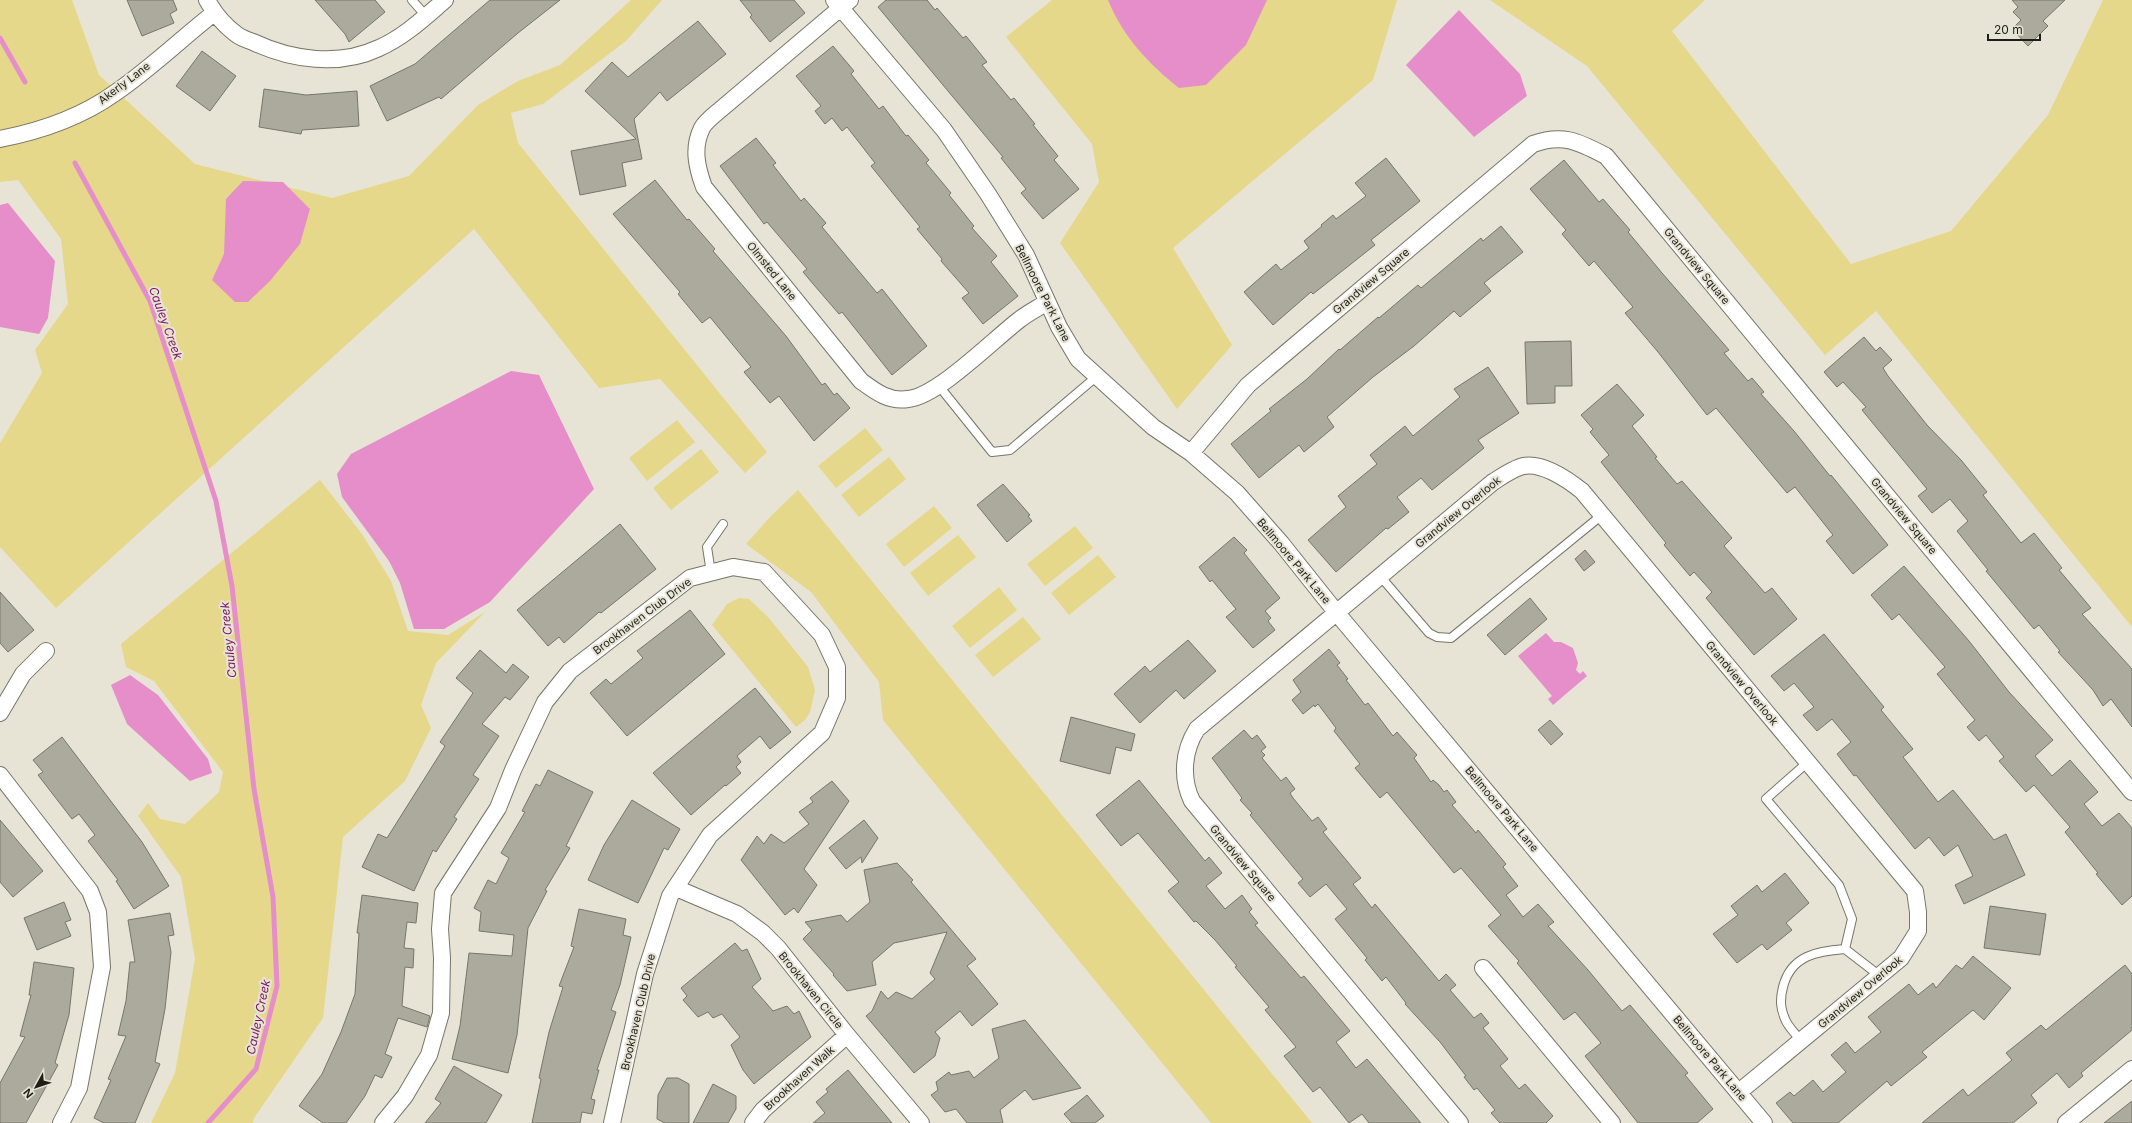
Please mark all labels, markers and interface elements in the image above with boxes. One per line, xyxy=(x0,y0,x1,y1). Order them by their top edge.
scale bar xyxy=(1988,16,2040,42)
text: 20 m xyxy=(1994,22,2023,37)
street label: Akerly Lane xyxy=(95,59,153,107)
street label: Grandview Square xyxy=(1661,225,1733,307)
street label: Olmsted Lane xyxy=(744,239,800,303)
street label: Bellmoore Park Lane xyxy=(1012,242,1074,344)
street label: Grandview Square xyxy=(1330,245,1412,317)
water label: Cauley Creek xyxy=(146,285,186,362)
street label: Grandview Overlook xyxy=(1412,473,1504,551)
street label: Grandview Square xyxy=(1868,475,1940,557)
street label: Bellmoore Park Lane xyxy=(1254,515,1334,607)
street label: Brookhaven Club Drive xyxy=(590,575,694,657)
water label: Cauley Creek xyxy=(217,601,239,679)
street label: Grandview Overlook xyxy=(1703,638,1781,728)
street label: Bellmoore Park Lane xyxy=(1462,763,1542,855)
street label: Grandview Square xyxy=(1207,822,1279,904)
street label: Brookhaven Circle xyxy=(776,949,846,1031)
street label: Brookhaven Club Drive xyxy=(618,952,658,1072)
street label: Grandview Overlook xyxy=(1815,953,1905,1031)
water label: Cauley Creek xyxy=(243,978,273,1056)
street label: Bellmoore Park Lane xyxy=(1670,1012,1750,1104)
street label: Brookhaven Walk xyxy=(761,1043,837,1113)
north arrow xyxy=(16,1067,56,1107)
text: N xyxy=(20,1086,36,1101)

